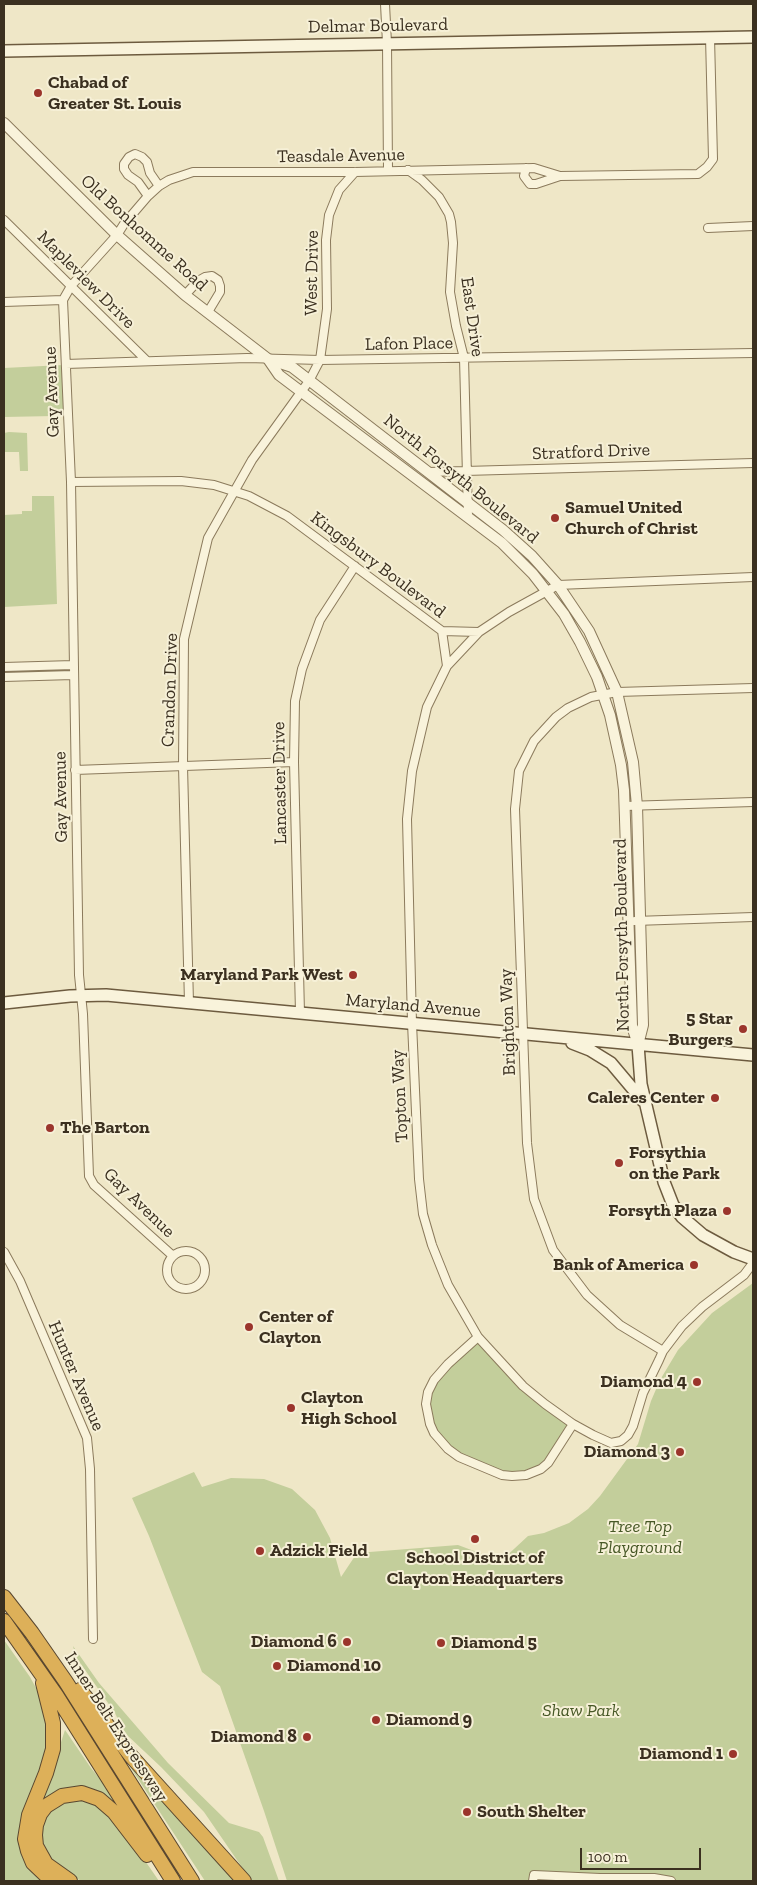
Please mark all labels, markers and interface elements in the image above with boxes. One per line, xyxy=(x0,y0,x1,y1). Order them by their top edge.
street label: Delmar Boulevard xyxy=(308,14,448,38)
place label: Chabad of Greater St. Louis xyxy=(48,72,181,115)
marker: Chabad of Greater St. Louis xyxy=(32,87,44,99)
street label: Teasdale Avenue xyxy=(277,144,405,168)
street label: Old Bonhomme Road xyxy=(76,170,212,296)
street label: Mapleview Drive xyxy=(32,226,140,334)
street label: West Drive xyxy=(300,230,324,316)
street label: East Drive xyxy=(456,276,488,358)
street label: Lafon Place xyxy=(365,332,453,356)
street label: Gay Avenue xyxy=(40,346,64,438)
street label: North Forsyth Boulevard xyxy=(379,410,543,548)
street label: Stratford Drive xyxy=(532,439,650,465)
place label: Samuel United Church of Christ xyxy=(565,497,698,540)
street label: Kingsbury Boulevard xyxy=(306,507,450,623)
marker: Samuel United Church of Christ xyxy=(549,512,561,524)
street label: Crandon Drive xyxy=(157,633,183,747)
street label: Lancaster Drive xyxy=(268,721,292,845)
street label: Gay Avenue xyxy=(49,751,73,843)
street label: North Forsyth Boulevard xyxy=(610,838,634,1032)
place label: Maryland Park West xyxy=(180,964,343,986)
street label: Brighton Way xyxy=(495,968,521,1076)
marker: Maryland Park West xyxy=(347,969,359,981)
street label: Maryland Avenue xyxy=(344,989,482,1023)
place label: 5 Star Burgers xyxy=(668,1008,733,1050)
marker: 5 Star Burgers xyxy=(737,1023,749,1035)
street label: Topton Way xyxy=(387,1049,413,1143)
place label: Caleres Center xyxy=(587,1087,705,1109)
marker: Caleres Center xyxy=(709,1092,721,1104)
place label: The Barton xyxy=(60,1117,150,1139)
marker: The Barton xyxy=(44,1122,56,1134)
place label: Forsythia on the Park xyxy=(629,1142,720,1184)
marker: Forsythia on the Park xyxy=(613,1157,625,1169)
street label: Gay Avenue xyxy=(99,1164,179,1242)
place label: Forsyth Plaza xyxy=(608,1200,717,1222)
marker: Forsyth Plaza xyxy=(721,1205,733,1217)
place label: Bank of America xyxy=(553,1254,684,1276)
marker: Bank of America xyxy=(688,1259,700,1271)
place label: Center of Clayton xyxy=(259,1306,333,1348)
street label: Hunter Avenue xyxy=(43,1318,109,1434)
marker: Center of Clayton xyxy=(243,1321,255,1333)
place label: Diamond 4 xyxy=(600,1371,687,1393)
marker: Diamond 4 xyxy=(691,1376,703,1388)
place label: Clayton High School xyxy=(301,1387,397,1430)
marker: Clayton High School xyxy=(285,1402,297,1414)
place label: Diamond 3 xyxy=(584,1441,670,1463)
marker: Diamond 3 xyxy=(674,1446,686,1458)
park label: Tree Top Playground xyxy=(598,1516,682,1558)
marker: School District of Clayton Headquarters xyxy=(469,1533,481,1545)
place label: Adzick Field xyxy=(270,1540,368,1562)
marker: Adzick Field xyxy=(254,1545,266,1557)
place label: School District of Clayton Headquarters xyxy=(387,1547,563,1590)
place label: Diamond 6 xyxy=(251,1631,337,1653)
place label: Diamond 5 xyxy=(451,1632,537,1654)
marker: Diamond 6 xyxy=(341,1636,353,1648)
marker: Diamond 5 xyxy=(435,1637,447,1649)
street label: Inner Belt Expressway xyxy=(59,1648,173,1806)
place label: Diamond 10 xyxy=(287,1655,381,1677)
marker: Diamond 10 xyxy=(271,1660,283,1672)
park label: Shaw Park xyxy=(542,1700,620,1722)
place label: Diamond 9 xyxy=(386,1709,472,1731)
marker: Diamond 9 xyxy=(370,1714,382,1726)
place label: Diamond 8 xyxy=(211,1726,297,1748)
marker: Diamond 8 xyxy=(301,1731,313,1743)
place label: Diamond 1 xyxy=(639,1743,723,1765)
marker: Diamond 1 xyxy=(727,1748,739,1760)
place label: South Shelter xyxy=(477,1801,586,1823)
marker: South Shelter xyxy=(461,1806,473,1818)
scale bar xyxy=(582,1838,703,1870)
text: 100 m xyxy=(588,1848,627,1866)

